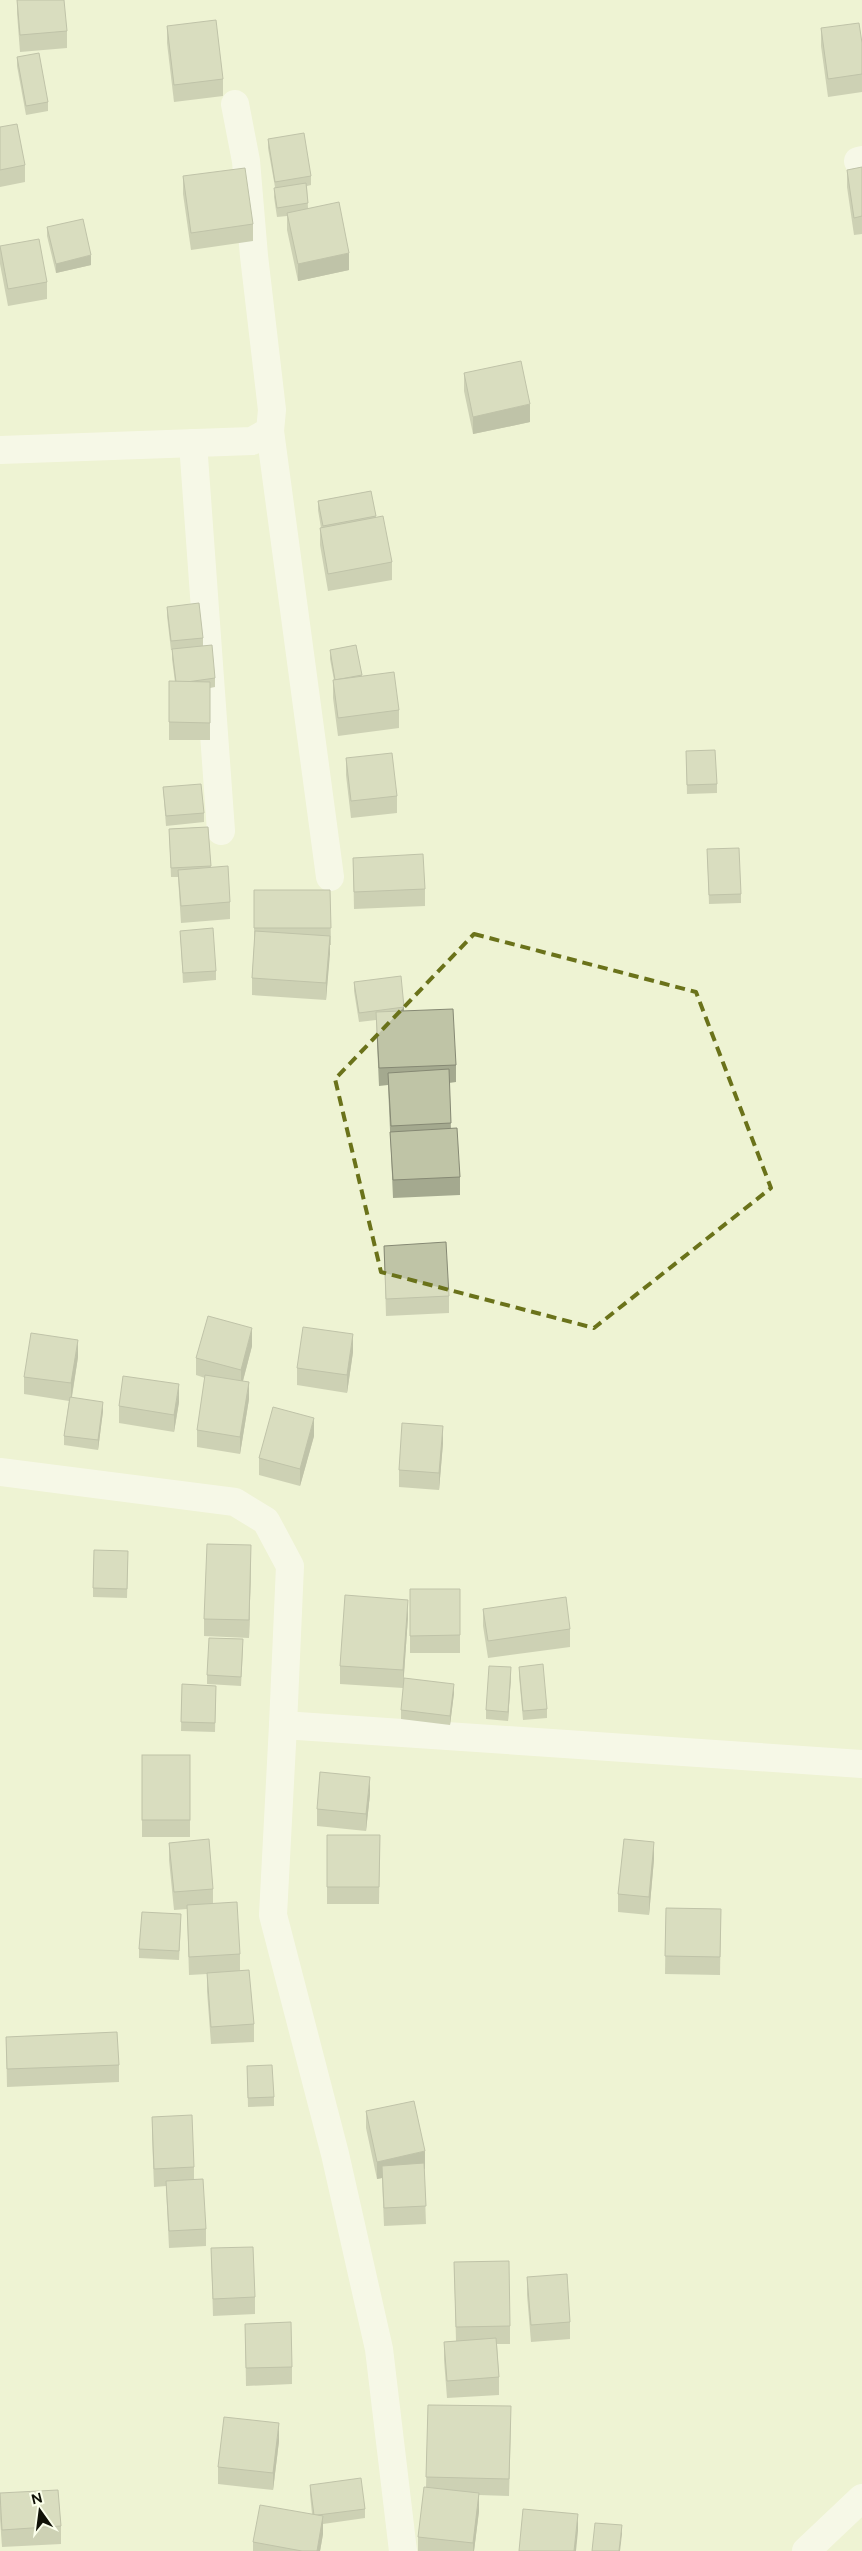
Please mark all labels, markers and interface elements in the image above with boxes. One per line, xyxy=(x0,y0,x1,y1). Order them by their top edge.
north arrow xyxy=(15,2486,65,2536)
text: N xyxy=(30,2489,44,2508)

